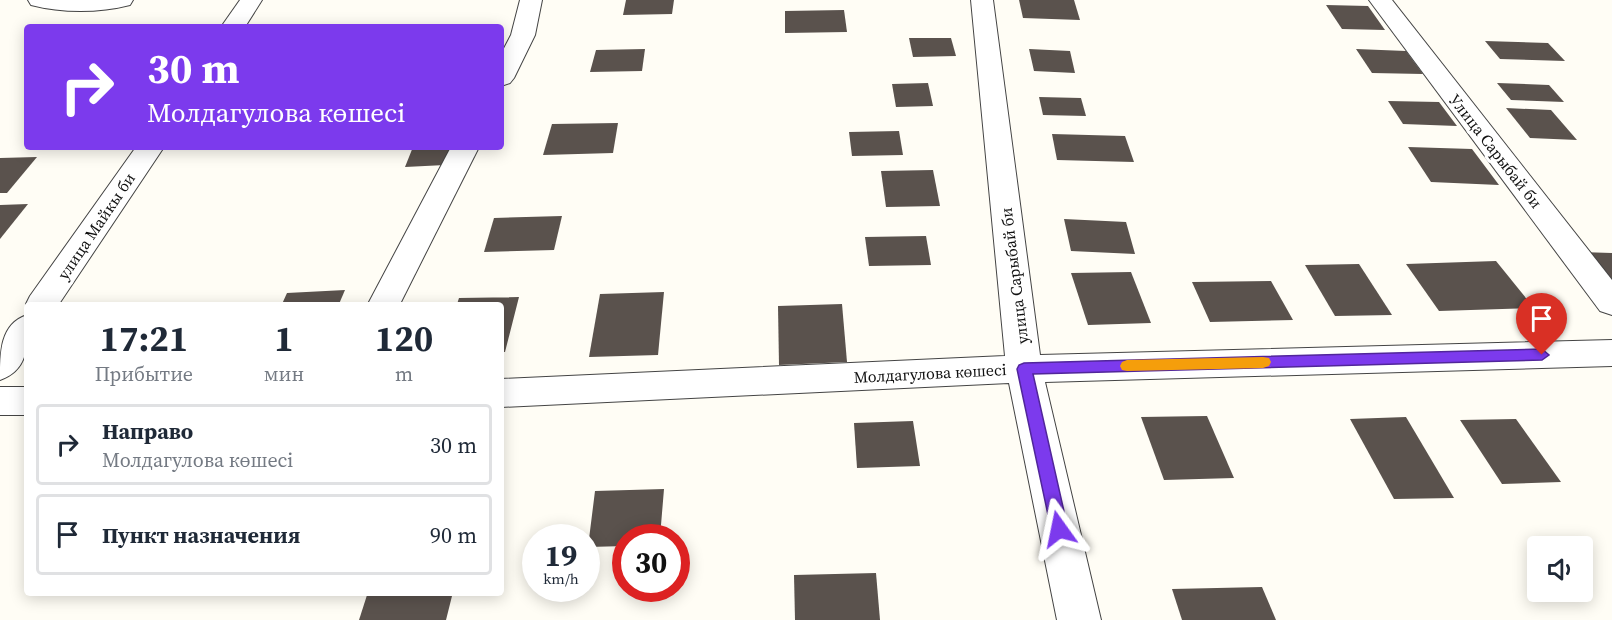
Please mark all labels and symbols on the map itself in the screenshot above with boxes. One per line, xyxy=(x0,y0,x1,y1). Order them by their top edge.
street label: Улица Сарыбай би xyxy=(1444,89,1548,213)
street label: улица Майкы би xyxy=(52,168,140,284)
street label: улица Сарыбай би xyxy=(995,206,1033,346)
pin xyxy=(1516,293,1567,355)
street label: Молдагулова көшесі xyxy=(853,358,1007,388)
position arrow xyxy=(1027,497,1091,561)
speed limit sign: 30 xyxy=(612,524,690,602)

